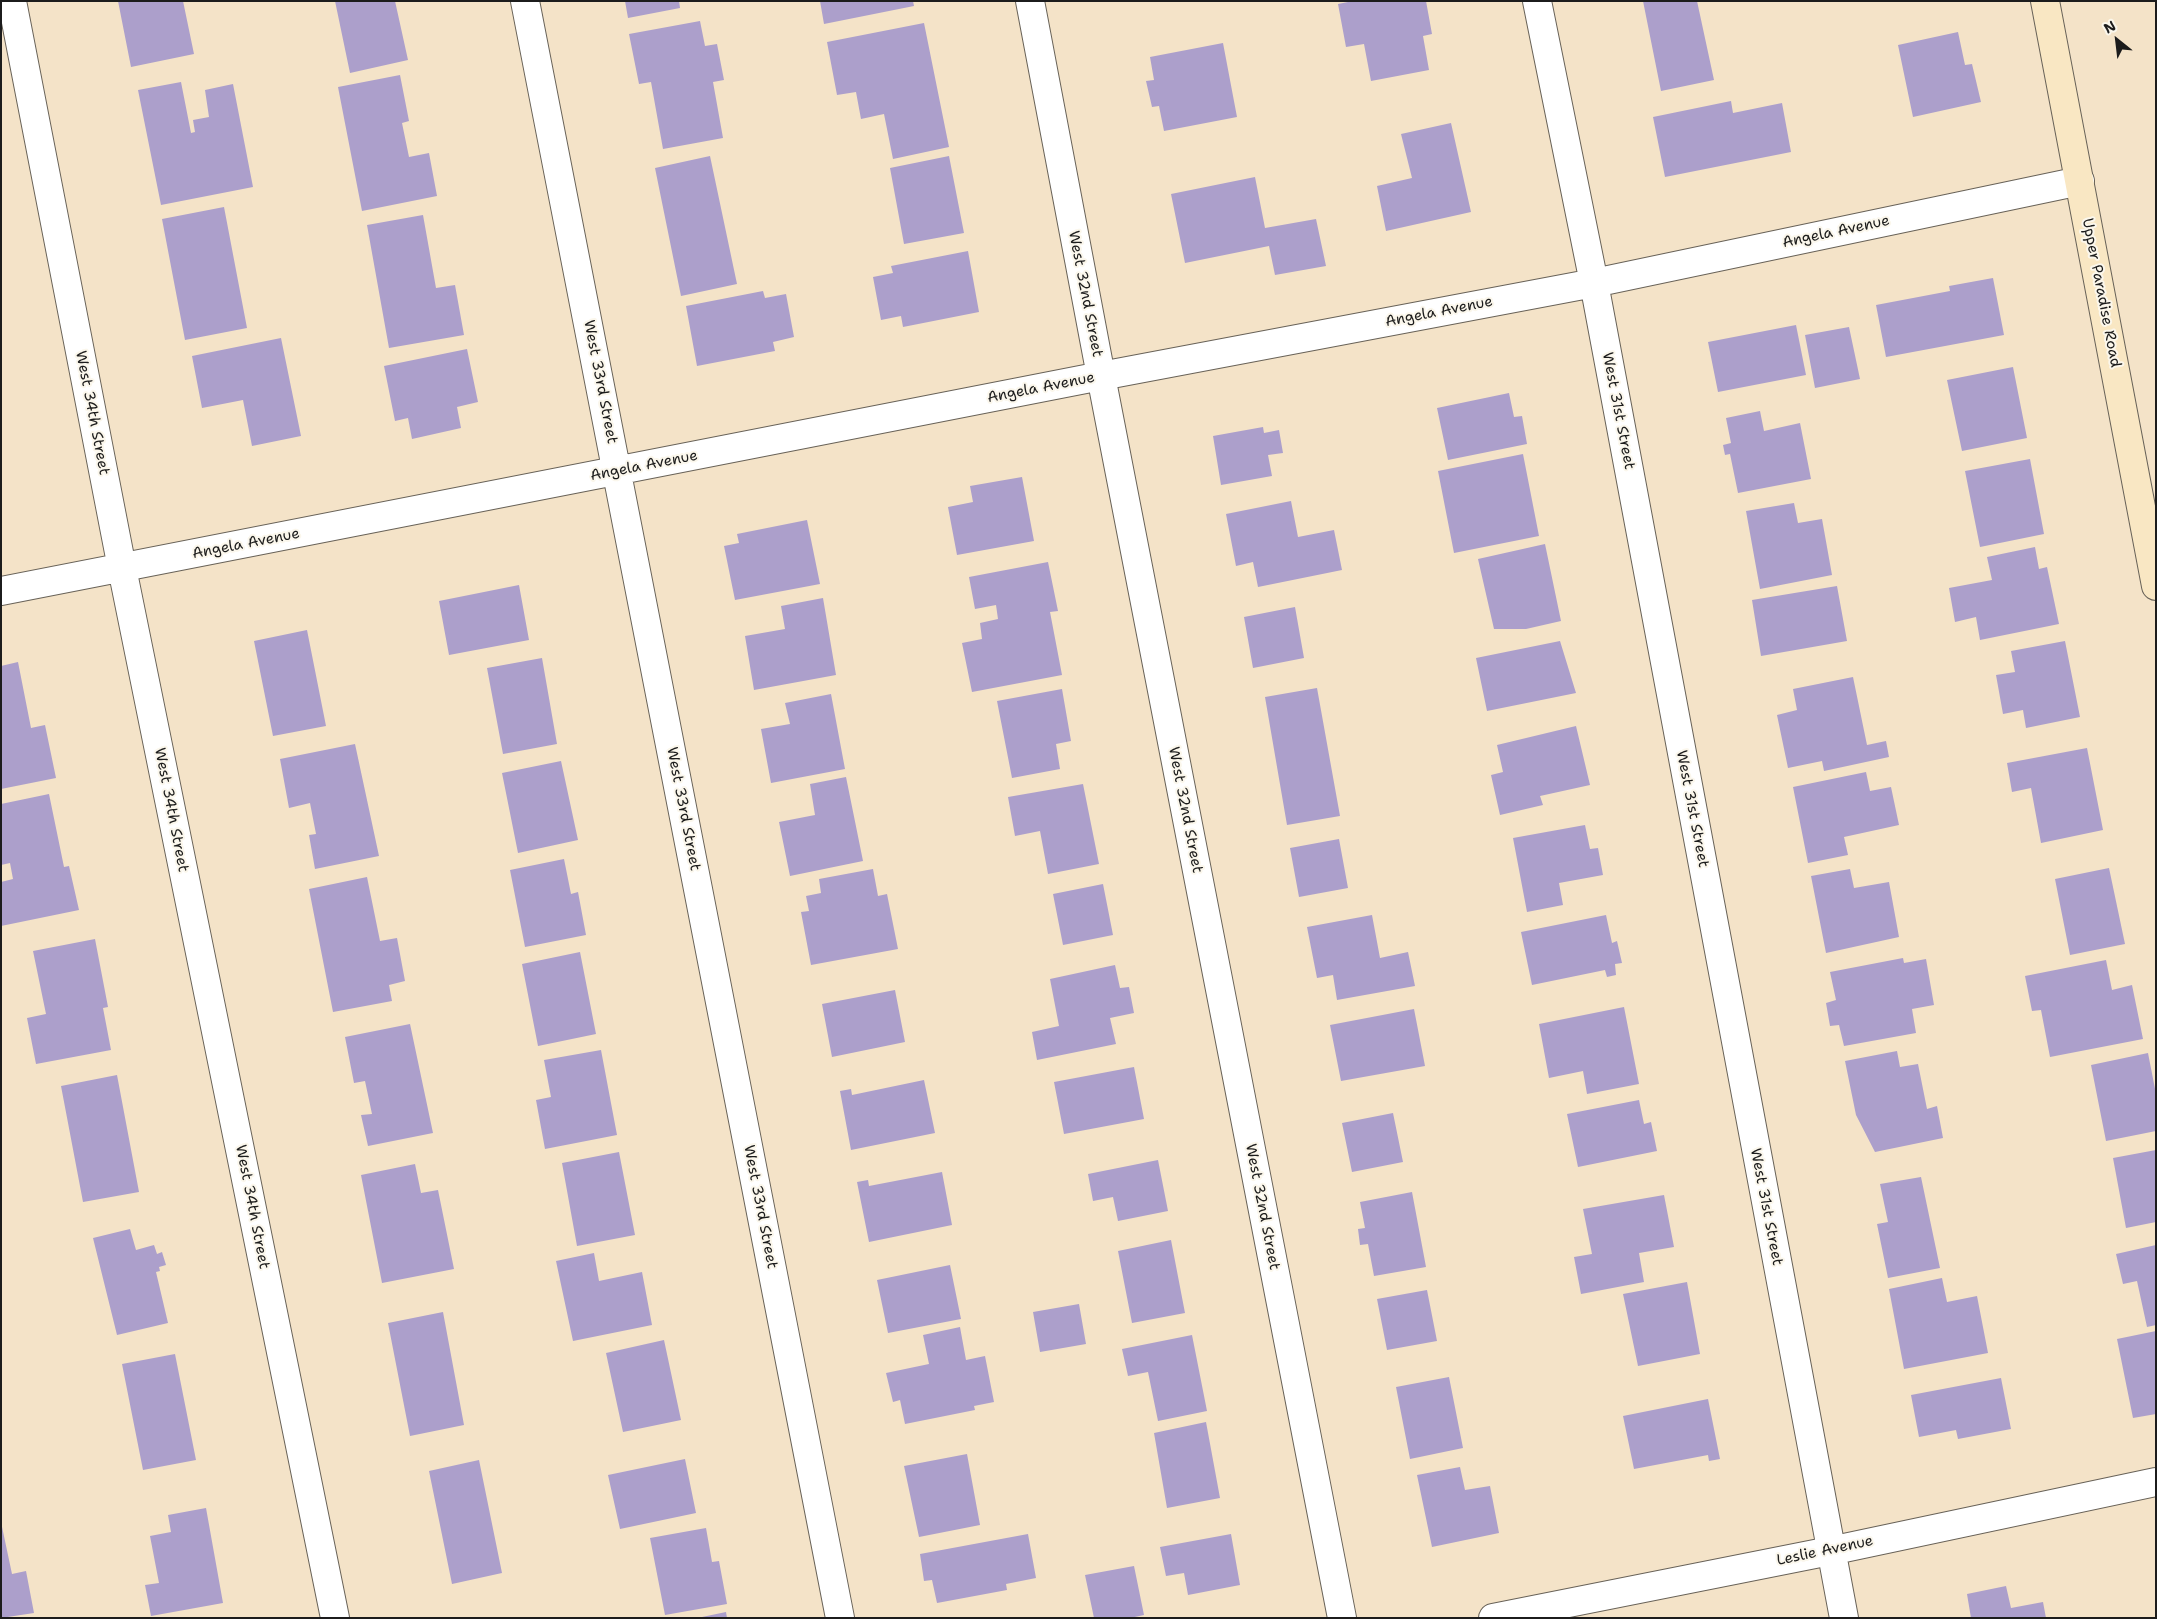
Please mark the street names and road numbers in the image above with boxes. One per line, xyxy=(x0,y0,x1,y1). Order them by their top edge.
street label: Angela Avenue xyxy=(1781,212,1891,252)
street label: Upper Paradise Road xyxy=(2078,217,2124,369)
street label: West 32nd Street xyxy=(1064,229,1106,359)
street label: Angela Avenue xyxy=(1384,293,1494,331)
street label: West 33rd Street xyxy=(579,319,621,445)
street label: West 34th Street xyxy=(71,349,113,477)
street label: West 31st Street xyxy=(1598,351,1638,471)
street label: Angela Avenue xyxy=(986,369,1096,407)
street label: Angela Avenue xyxy=(589,447,699,485)
street label: Angela Avenue xyxy=(191,525,301,563)
street label: West 32nd Street xyxy=(1164,745,1206,875)
street label: West 34th Street xyxy=(150,746,192,874)
street label: West 33rd Street xyxy=(662,746,704,872)
street label: West 31st Street xyxy=(1672,749,1712,869)
street label: West 32nd Street xyxy=(1241,1142,1283,1272)
street label: West 34th Street xyxy=(231,1143,273,1271)
street label: West 33rd Street xyxy=(739,1144,781,1270)
street label: West 31st Street xyxy=(1746,1147,1786,1267)
street label: Leslie Avenue xyxy=(1775,1532,1875,1570)

